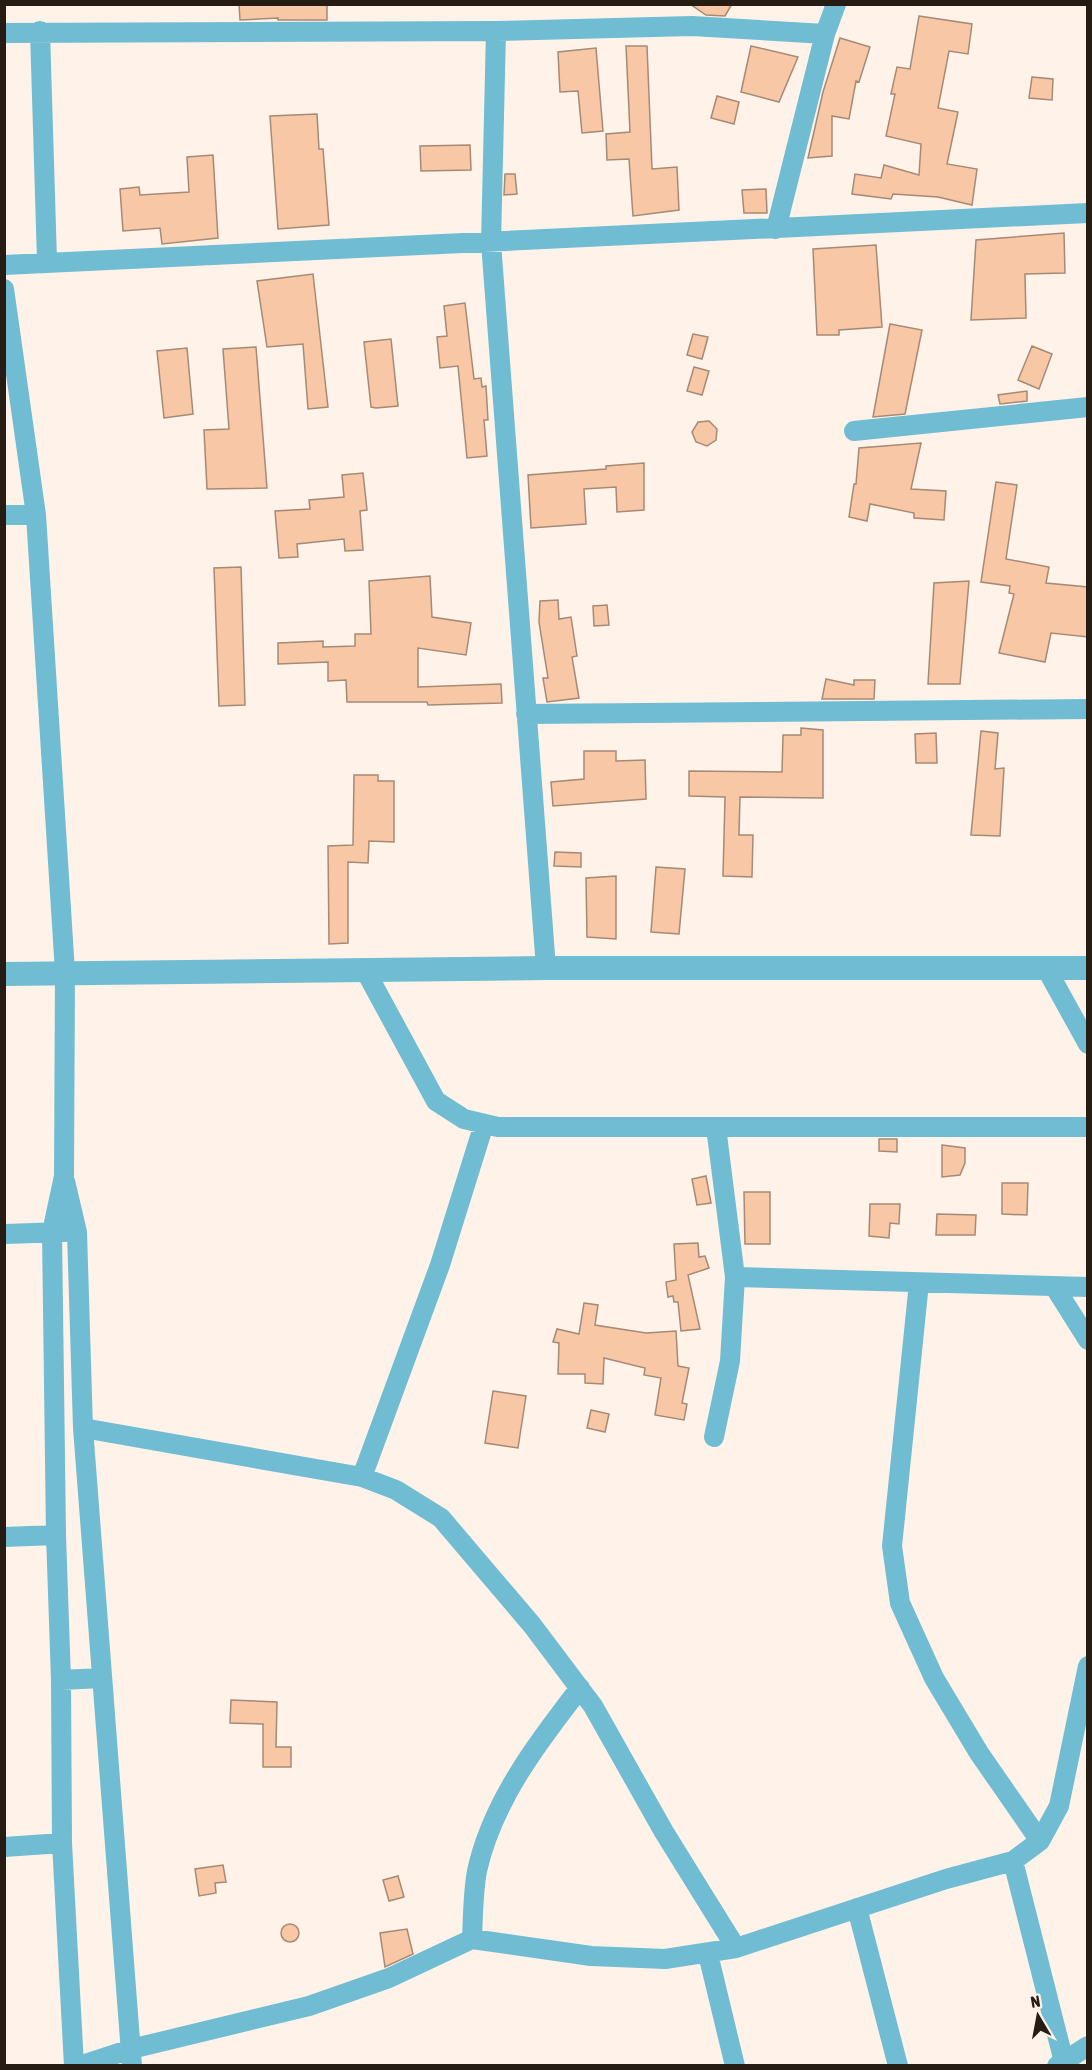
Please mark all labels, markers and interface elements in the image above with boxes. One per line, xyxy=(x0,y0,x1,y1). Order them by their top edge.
north arrow xyxy=(1008,1986,1068,2046)
text: N xyxy=(1029,1992,1042,2011)

